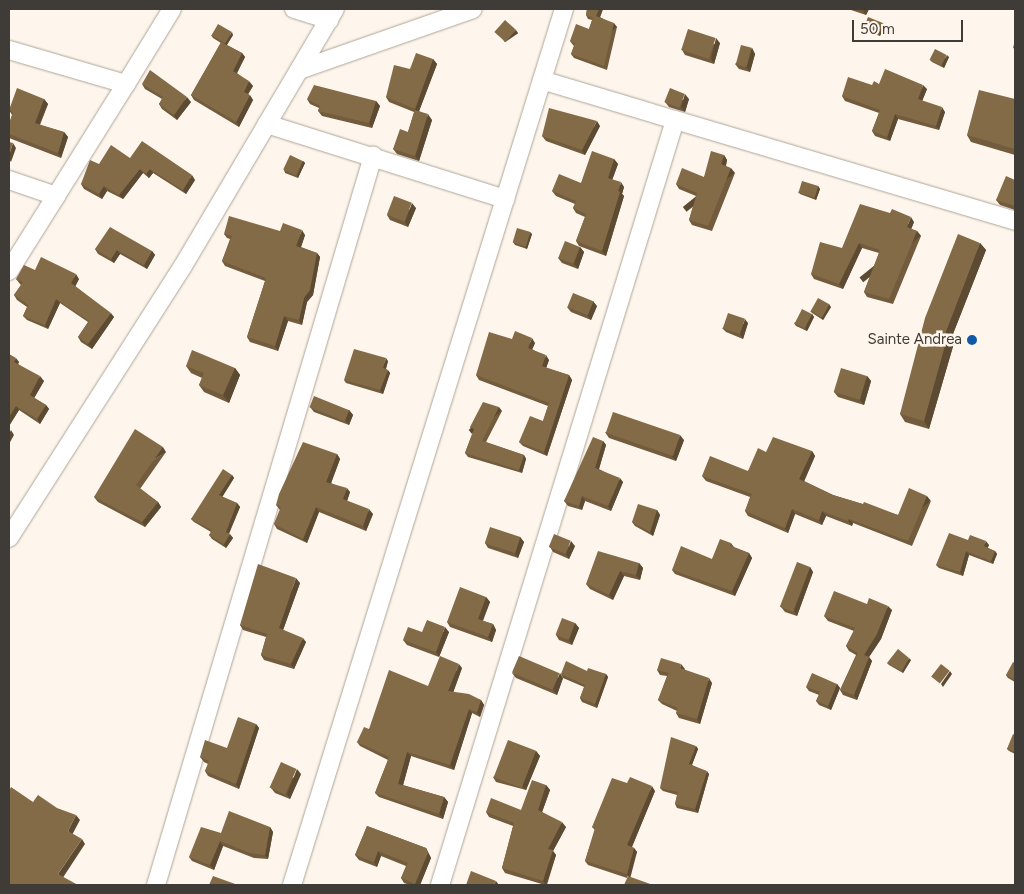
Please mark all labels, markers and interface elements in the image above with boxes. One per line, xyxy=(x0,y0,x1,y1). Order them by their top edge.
scale bar xyxy=(854,10,965,42)
text: 50 m xyxy=(860,20,895,38)
place label: Sainte Andrea xyxy=(868,331,962,349)
marker: Sainte Andrea xyxy=(966,334,978,346)

